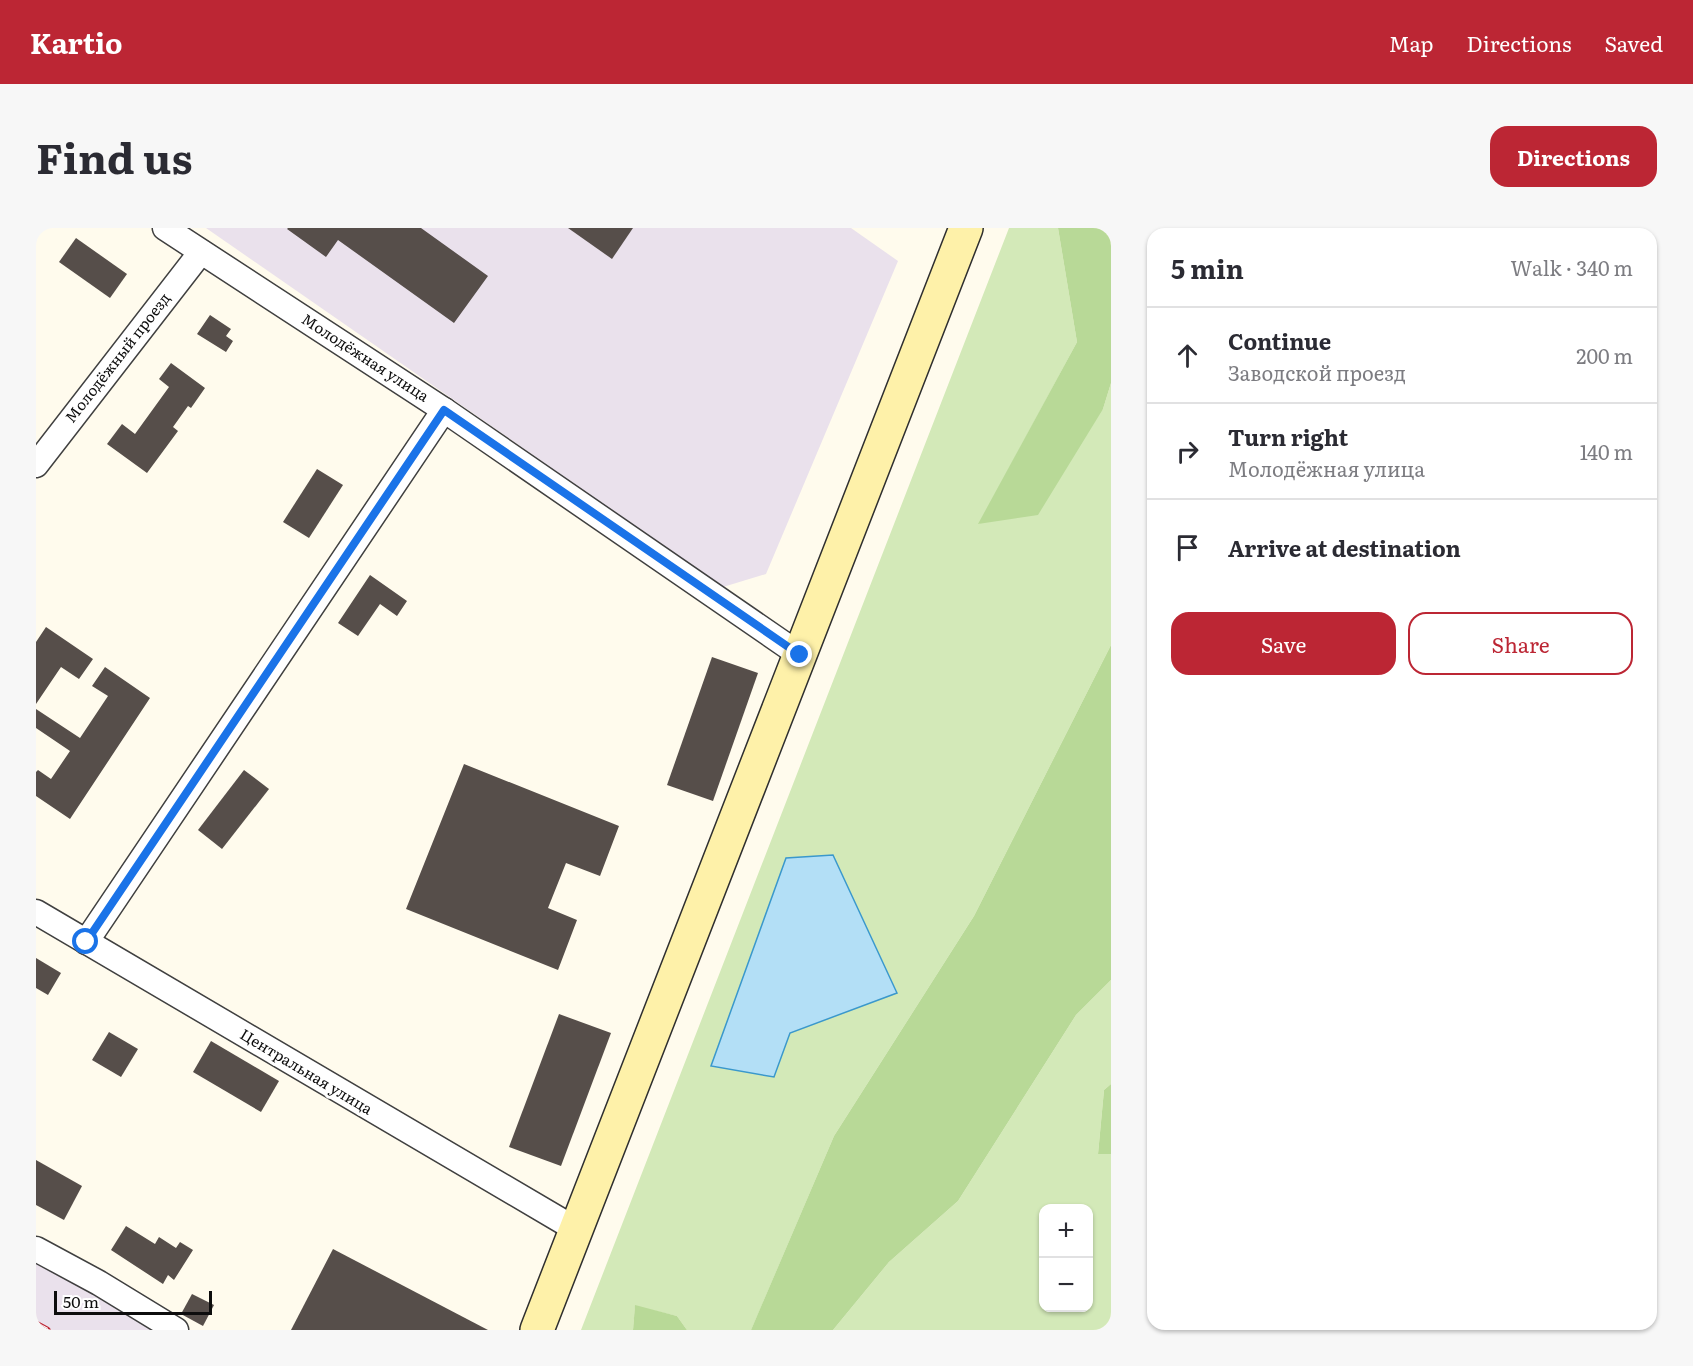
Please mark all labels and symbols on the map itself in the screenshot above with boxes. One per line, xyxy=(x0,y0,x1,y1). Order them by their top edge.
street label: Молодёжный проезд xyxy=(59,287,175,427)
street label: Молодёжная улица xyxy=(298,307,435,407)
route end xyxy=(786,641,812,667)
route start xyxy=(72,928,98,954)
street label: Центральная улица xyxy=(236,1022,378,1120)
scale bar xyxy=(54,1288,212,1316)

